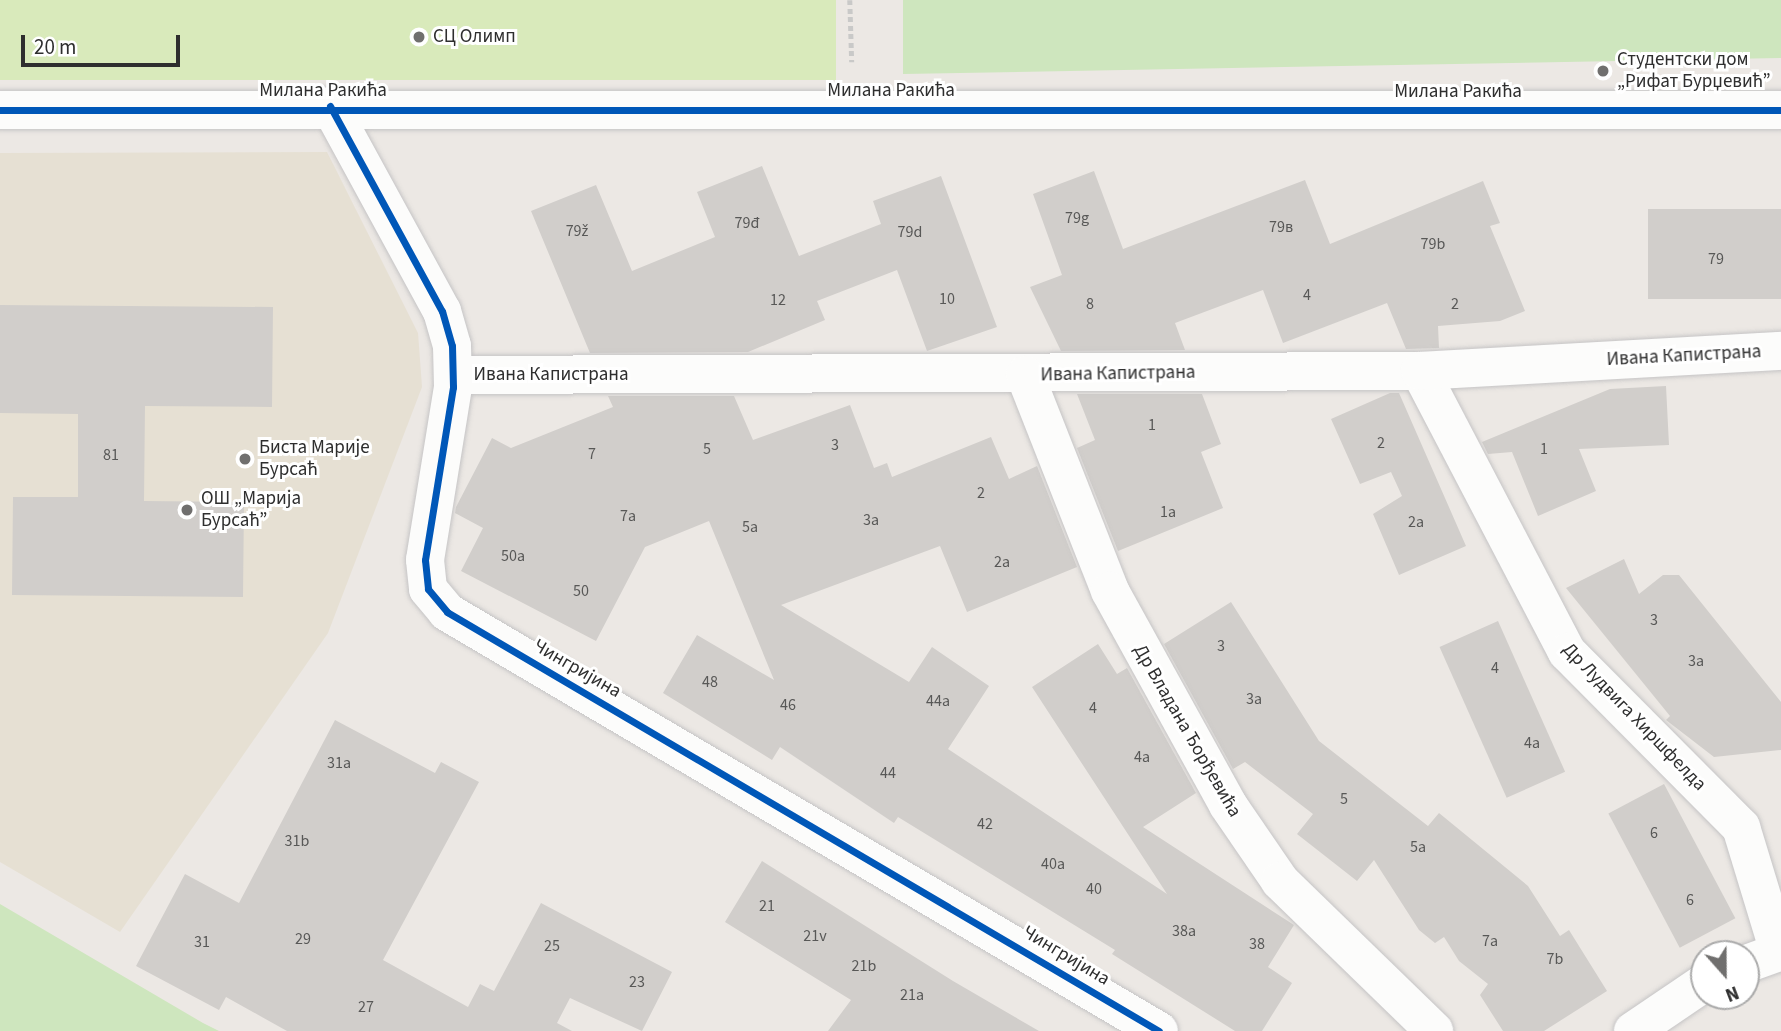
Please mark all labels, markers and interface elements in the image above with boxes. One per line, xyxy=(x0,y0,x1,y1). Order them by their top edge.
scale bar xyxy=(24,21,184,65)
place label: СЦ Олимп xyxy=(433,26,516,48)
marker: СЦ Олимп xyxy=(411,29,427,45)
text: 20 m xyxy=(34,32,76,62)
place label: Студентски дом „Рифат Бурџевић” xyxy=(1617,49,1771,93)
marker: Студентски дом „Рифат Бурџевић” xyxy=(1595,63,1611,79)
street label: Милана Ракића xyxy=(259,80,387,102)
street label: Милана Ракића xyxy=(827,80,955,102)
street label: Милана Ракића xyxy=(1394,81,1522,103)
house number: 79g xyxy=(1065,208,1089,228)
house number: 79đ xyxy=(735,213,759,233)
house number: 79в xyxy=(1269,217,1293,237)
house number: 79ž xyxy=(566,221,588,241)
house number: 79d xyxy=(898,222,922,242)
house number: 79b xyxy=(1421,234,1445,254)
house number: 79 xyxy=(1708,249,1724,269)
house number: 4 xyxy=(1303,285,1311,305)
house number: 10 xyxy=(939,289,955,309)
house number: 12 xyxy=(770,290,786,310)
house number: 8 xyxy=(1086,294,1094,314)
house number: 2 xyxy=(1451,294,1459,314)
street label: Ивана Капистрана xyxy=(1606,341,1762,371)
street label: Ивана Капистрана xyxy=(1040,361,1196,387)
street label: Ивана Капистрана xyxy=(474,364,628,386)
house number: 1 xyxy=(1148,415,1156,435)
house number: 2 xyxy=(1377,433,1385,453)
house number: 3 xyxy=(831,435,839,455)
place label: Биста Марије Бурсаћ xyxy=(259,437,370,481)
house number: 5 xyxy=(703,439,711,459)
house number: 1 xyxy=(1540,439,1548,459)
house number: 7 xyxy=(588,444,596,464)
house number: 81 xyxy=(103,445,119,465)
marker: Биста Марије Бурсаћ xyxy=(237,451,253,467)
house number: 2 xyxy=(977,483,985,503)
place label: ОШ „Марија Бурсаћ” xyxy=(201,488,301,532)
marker: ОШ „Марија Бурсаћ” xyxy=(179,502,195,518)
house number: 1a xyxy=(1160,502,1176,522)
house number: 7a xyxy=(620,506,636,526)
house number: 3a xyxy=(863,510,879,530)
house number: 2a xyxy=(1408,512,1424,532)
house number: 5a xyxy=(742,517,758,537)
house number: 50a xyxy=(501,546,525,566)
house number: 2a xyxy=(994,552,1010,572)
house number: 50 xyxy=(573,581,589,601)
house number: 3 xyxy=(1650,610,1658,630)
street label: Чингријина xyxy=(529,635,625,703)
house number: 3 xyxy=(1217,636,1225,656)
street label: Др Лудвига Хиршфелда xyxy=(1557,638,1711,796)
street label: Др Владана Ђорђевића xyxy=(1128,641,1246,821)
house number: 3a xyxy=(1688,651,1704,671)
house number: 4 xyxy=(1491,658,1499,678)
house number: 48 xyxy=(702,672,718,692)
house number: 3a xyxy=(1246,689,1262,709)
house number: 44a xyxy=(926,691,950,711)
house number: 46 xyxy=(780,695,796,715)
house number: 4 xyxy=(1089,698,1097,718)
house number: 4a xyxy=(1524,733,1540,753)
house number: 4a xyxy=(1134,747,1150,767)
house number: 31a xyxy=(327,753,351,773)
house number: 44 xyxy=(880,763,896,783)
house number: 5 xyxy=(1340,789,1348,809)
house number: 42 xyxy=(977,814,993,834)
house number: 6 xyxy=(1650,823,1658,843)
house number: 31b xyxy=(285,831,309,851)
house number: 5a xyxy=(1410,837,1426,857)
house number: 40a xyxy=(1041,854,1065,874)
house number: 40 xyxy=(1086,879,1102,899)
house number: 6 xyxy=(1686,890,1694,910)
house number: 21 xyxy=(759,896,775,916)
street label: Чингријина xyxy=(1018,921,1114,991)
house number: 38a xyxy=(1172,921,1196,941)
house number: 21v xyxy=(803,926,827,946)
house number: 29 xyxy=(295,929,311,949)
house number: 7a xyxy=(1482,931,1498,951)
house number: 31 xyxy=(194,932,210,952)
house number: 38 xyxy=(1249,934,1265,954)
house number: 25 xyxy=(544,936,560,956)
north arrow xyxy=(1690,940,1760,1010)
house number: 7b xyxy=(1547,949,1563,969)
house number: 21b xyxy=(852,956,876,976)
house number: 23 xyxy=(629,972,645,992)
text: N xyxy=(1721,978,1743,1008)
house number: 21a xyxy=(900,985,924,1005)
house number: 27 xyxy=(358,997,374,1017)

